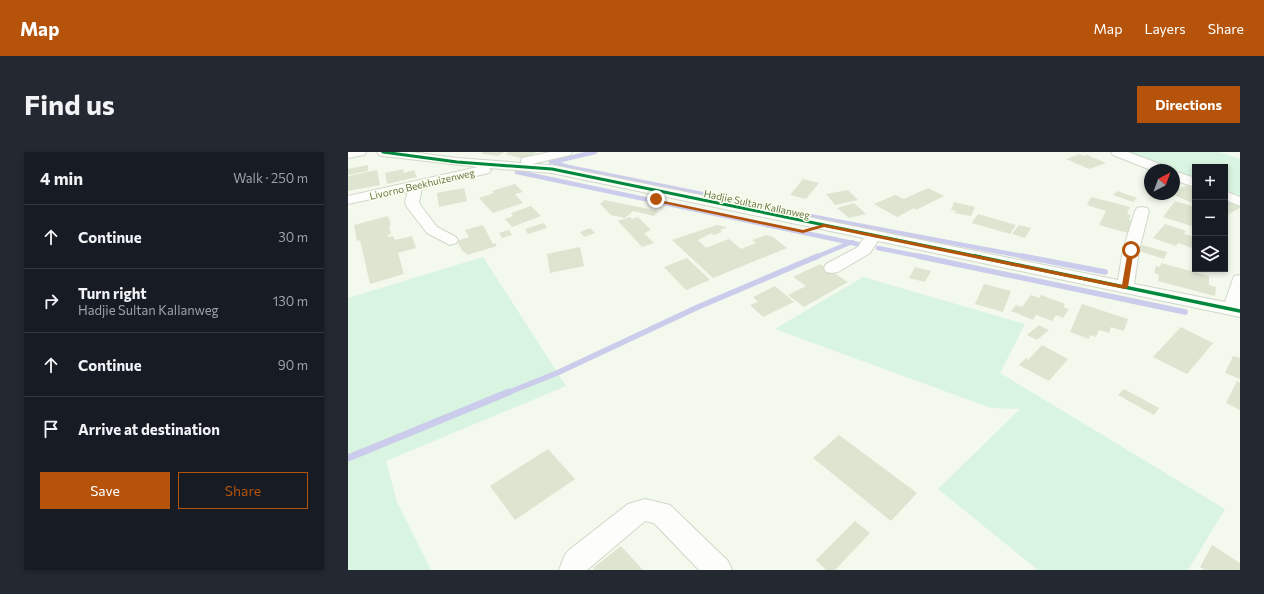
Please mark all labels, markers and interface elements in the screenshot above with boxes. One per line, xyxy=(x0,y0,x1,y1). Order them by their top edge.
text: Map xyxy=(20,17,59,40)
text: Map xyxy=(1094,20,1122,37)
text: Layers xyxy=(1144,20,1186,37)
text: Share xyxy=(1208,20,1244,37)
button: Directions xyxy=(1137,86,1240,123)
text: Find us xyxy=(24,87,115,121)
north arrow xyxy=(1144,164,1180,200)
map controls xyxy=(1192,164,1228,272)
button: + xyxy=(1192,164,1228,200)
street label: Livorno Beekhuizenweg xyxy=(368,166,476,202)
text: 4 min xyxy=(40,168,83,189)
text: Walk · 250 m xyxy=(233,170,308,186)
street label: Hadjie Sultan Kallanweg xyxy=(703,187,812,221)
route end xyxy=(647,190,665,208)
button: − xyxy=(1192,200,1228,236)
icon: ahead xyxy=(40,226,62,248)
text: Continue xyxy=(78,228,142,246)
text: 30 m xyxy=(278,229,308,245)
button: layers xyxy=(1192,236,1228,272)
route start xyxy=(1122,241,1140,259)
text: Turn right xyxy=(78,284,147,302)
icon: right xyxy=(40,290,62,312)
text: 130 m xyxy=(273,293,308,309)
text: Hadjie Sultan Kallanweg xyxy=(78,302,219,318)
icon: ahead xyxy=(40,354,62,376)
text: Continue xyxy=(78,356,142,374)
text: 90 m xyxy=(278,357,308,373)
icon: arrive xyxy=(40,418,62,440)
text: Arrive at destination xyxy=(78,420,220,438)
button: Save xyxy=(40,472,170,509)
button: Share xyxy=(178,472,308,509)

